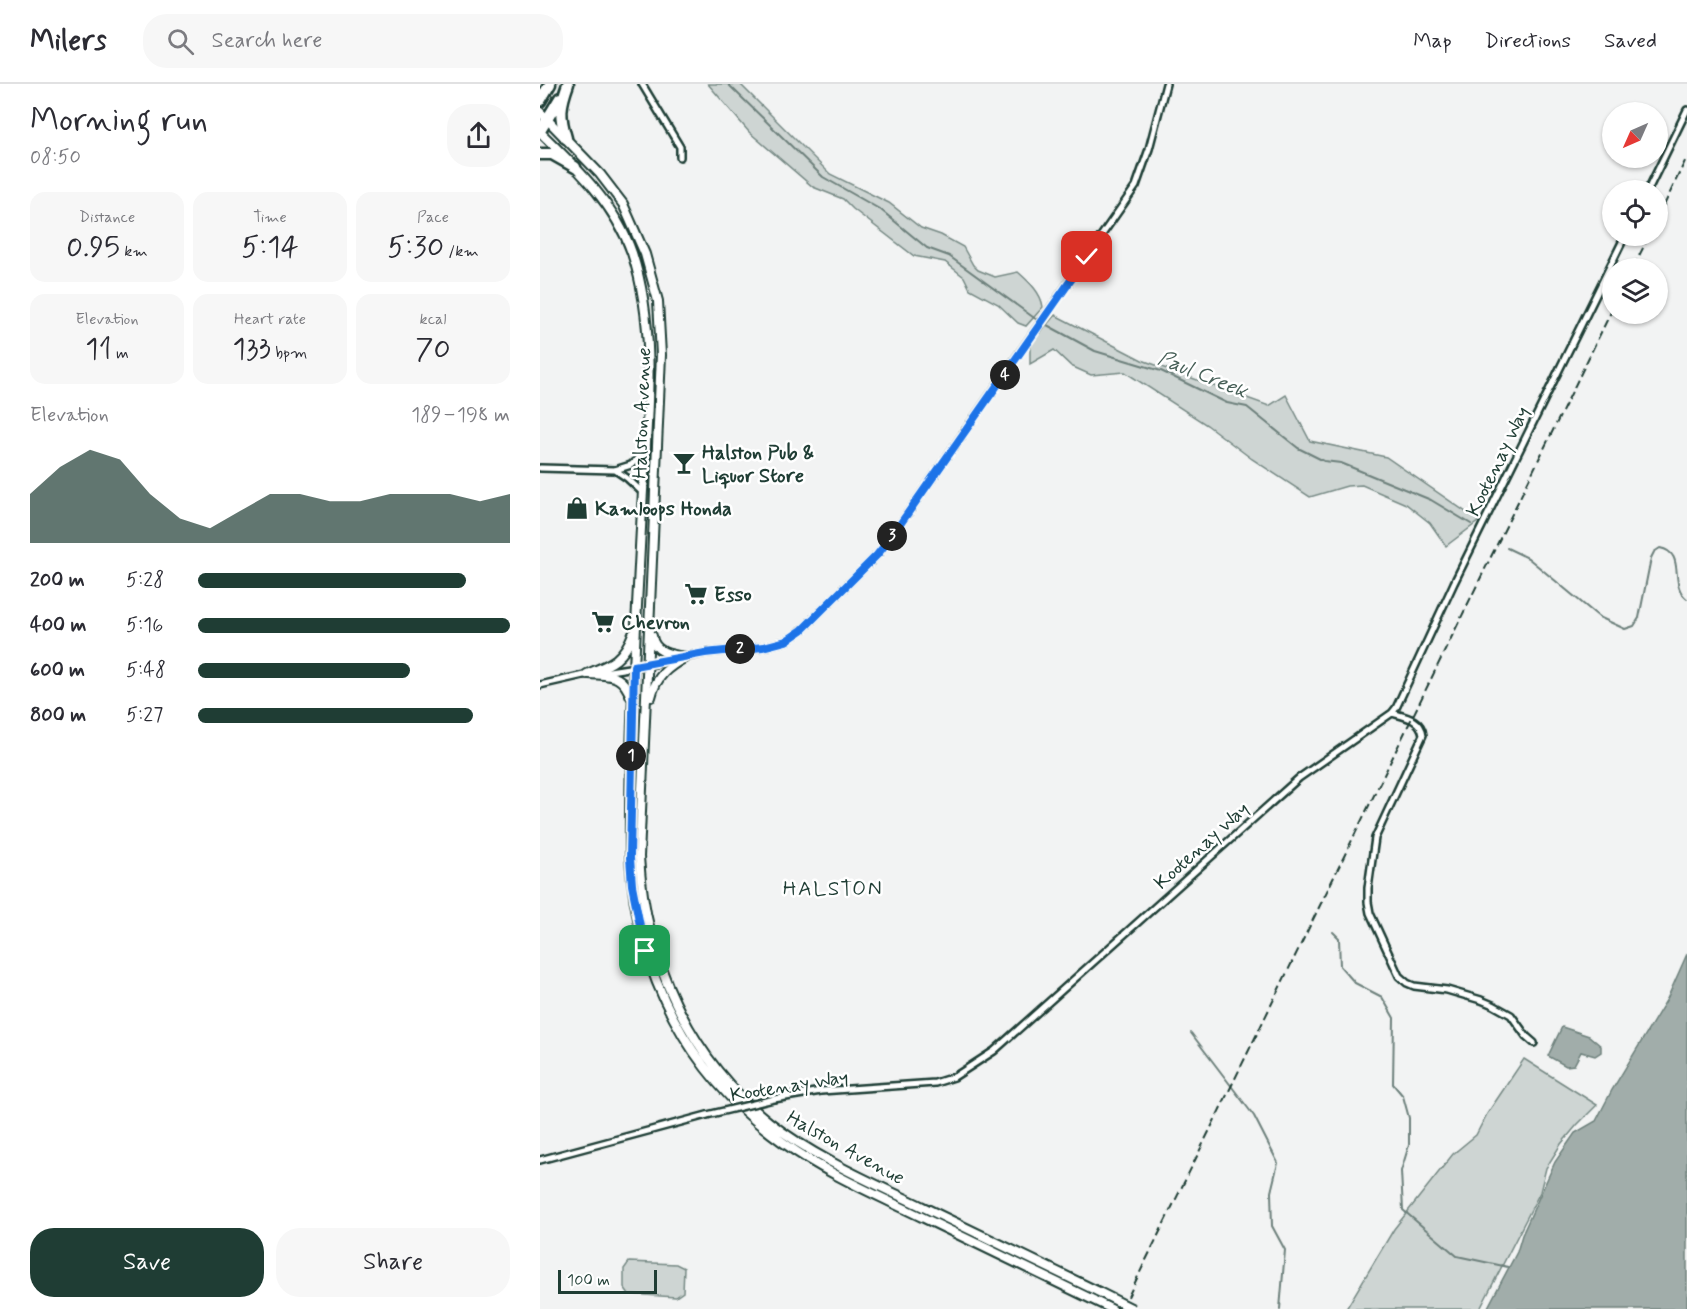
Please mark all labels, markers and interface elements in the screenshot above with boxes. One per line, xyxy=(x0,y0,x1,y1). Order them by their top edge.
search box xyxy=(143,14,563,68)
text: Milers xyxy=(30,23,107,60)
icon: search xyxy=(164,25,197,58)
text: Search here xyxy=(212,27,322,55)
text: Map xyxy=(1413,27,1452,55)
text: Directions xyxy=(1485,27,1571,55)
text: Saved xyxy=(1604,27,1657,55)
text: Morning run xyxy=(30,99,208,143)
north arrow xyxy=(1602,102,1668,168)
map controls xyxy=(1602,102,1668,324)
button: share xyxy=(447,104,510,167)
text: 08:50 xyxy=(30,144,81,171)
button: locate xyxy=(1602,180,1668,246)
text: Distance xyxy=(79,207,135,228)
text: Time xyxy=(253,207,287,228)
text: Pace xyxy=(417,207,449,228)
text: 0.95 xyxy=(66,228,120,267)
text: 5:14 xyxy=(241,228,299,267)
text: 5:30 xyxy=(387,228,444,267)
pin xyxy=(1061,231,1112,282)
icon: check xyxy=(1070,240,1103,273)
text: km xyxy=(120,241,148,262)
text: /km xyxy=(444,241,479,262)
button: layers xyxy=(1602,258,1668,324)
text: Elevation xyxy=(76,309,139,330)
text: Heart rate xyxy=(234,309,306,330)
text: kcal xyxy=(420,309,446,330)
text: 11 xyxy=(85,330,112,369)
text: 133 xyxy=(233,330,271,369)
text: 70 xyxy=(415,330,451,369)
text: m xyxy=(112,343,129,364)
text: bpm xyxy=(271,343,307,364)
water label: Paul Creek xyxy=(1154,344,1253,406)
street label: Halston Avenue xyxy=(627,347,658,479)
pin: 4 xyxy=(990,360,1020,390)
text: 4 xyxy=(1000,364,1010,385)
text: Elevation xyxy=(30,402,109,429)
text: 189–198 m xyxy=(411,402,510,429)
street label: Kootenay Way xyxy=(1460,402,1537,521)
place label: Halston Pub & Liquor Store xyxy=(702,440,815,490)
bar icon: Halston Pub & Liquor Store xyxy=(671,450,697,476)
shop icon: Kamloops Honda xyxy=(564,495,590,521)
place label: Kamloops Honda xyxy=(595,496,732,523)
pin: 3 xyxy=(877,521,907,551)
text: 3 xyxy=(888,525,896,546)
text: 200 m xyxy=(30,567,85,594)
text: 5:28 xyxy=(126,567,164,594)
supermarket icon: Esso xyxy=(683,581,709,607)
place label: Esso xyxy=(714,582,752,609)
supermarket icon: Chevron xyxy=(590,609,616,635)
place label: Chevron xyxy=(621,610,690,637)
text: 400 m xyxy=(30,612,86,639)
text: 5:16 xyxy=(126,612,163,639)
pin: 2 xyxy=(725,634,755,664)
text: 2 xyxy=(736,638,744,659)
text: 600 m xyxy=(30,657,85,684)
text: 5:48 xyxy=(126,657,166,684)
text: 800 m xyxy=(30,702,86,729)
text: 5:27 xyxy=(126,702,163,729)
pin: 1 xyxy=(616,741,646,771)
text: 1 xyxy=(627,745,635,766)
street label: Kootenay Way xyxy=(1149,796,1255,896)
district label: HALSTON xyxy=(783,875,883,903)
pin xyxy=(619,925,670,976)
icon: arrive xyxy=(628,934,661,967)
street label: Kootenay Way xyxy=(728,1064,850,1109)
street label: Halston Avenue xyxy=(781,1105,909,1192)
button: Save xyxy=(30,1228,264,1297)
button: Share xyxy=(276,1228,510,1297)
scale bar xyxy=(558,1267,657,1294)
text: 100 m xyxy=(567,1270,610,1291)

